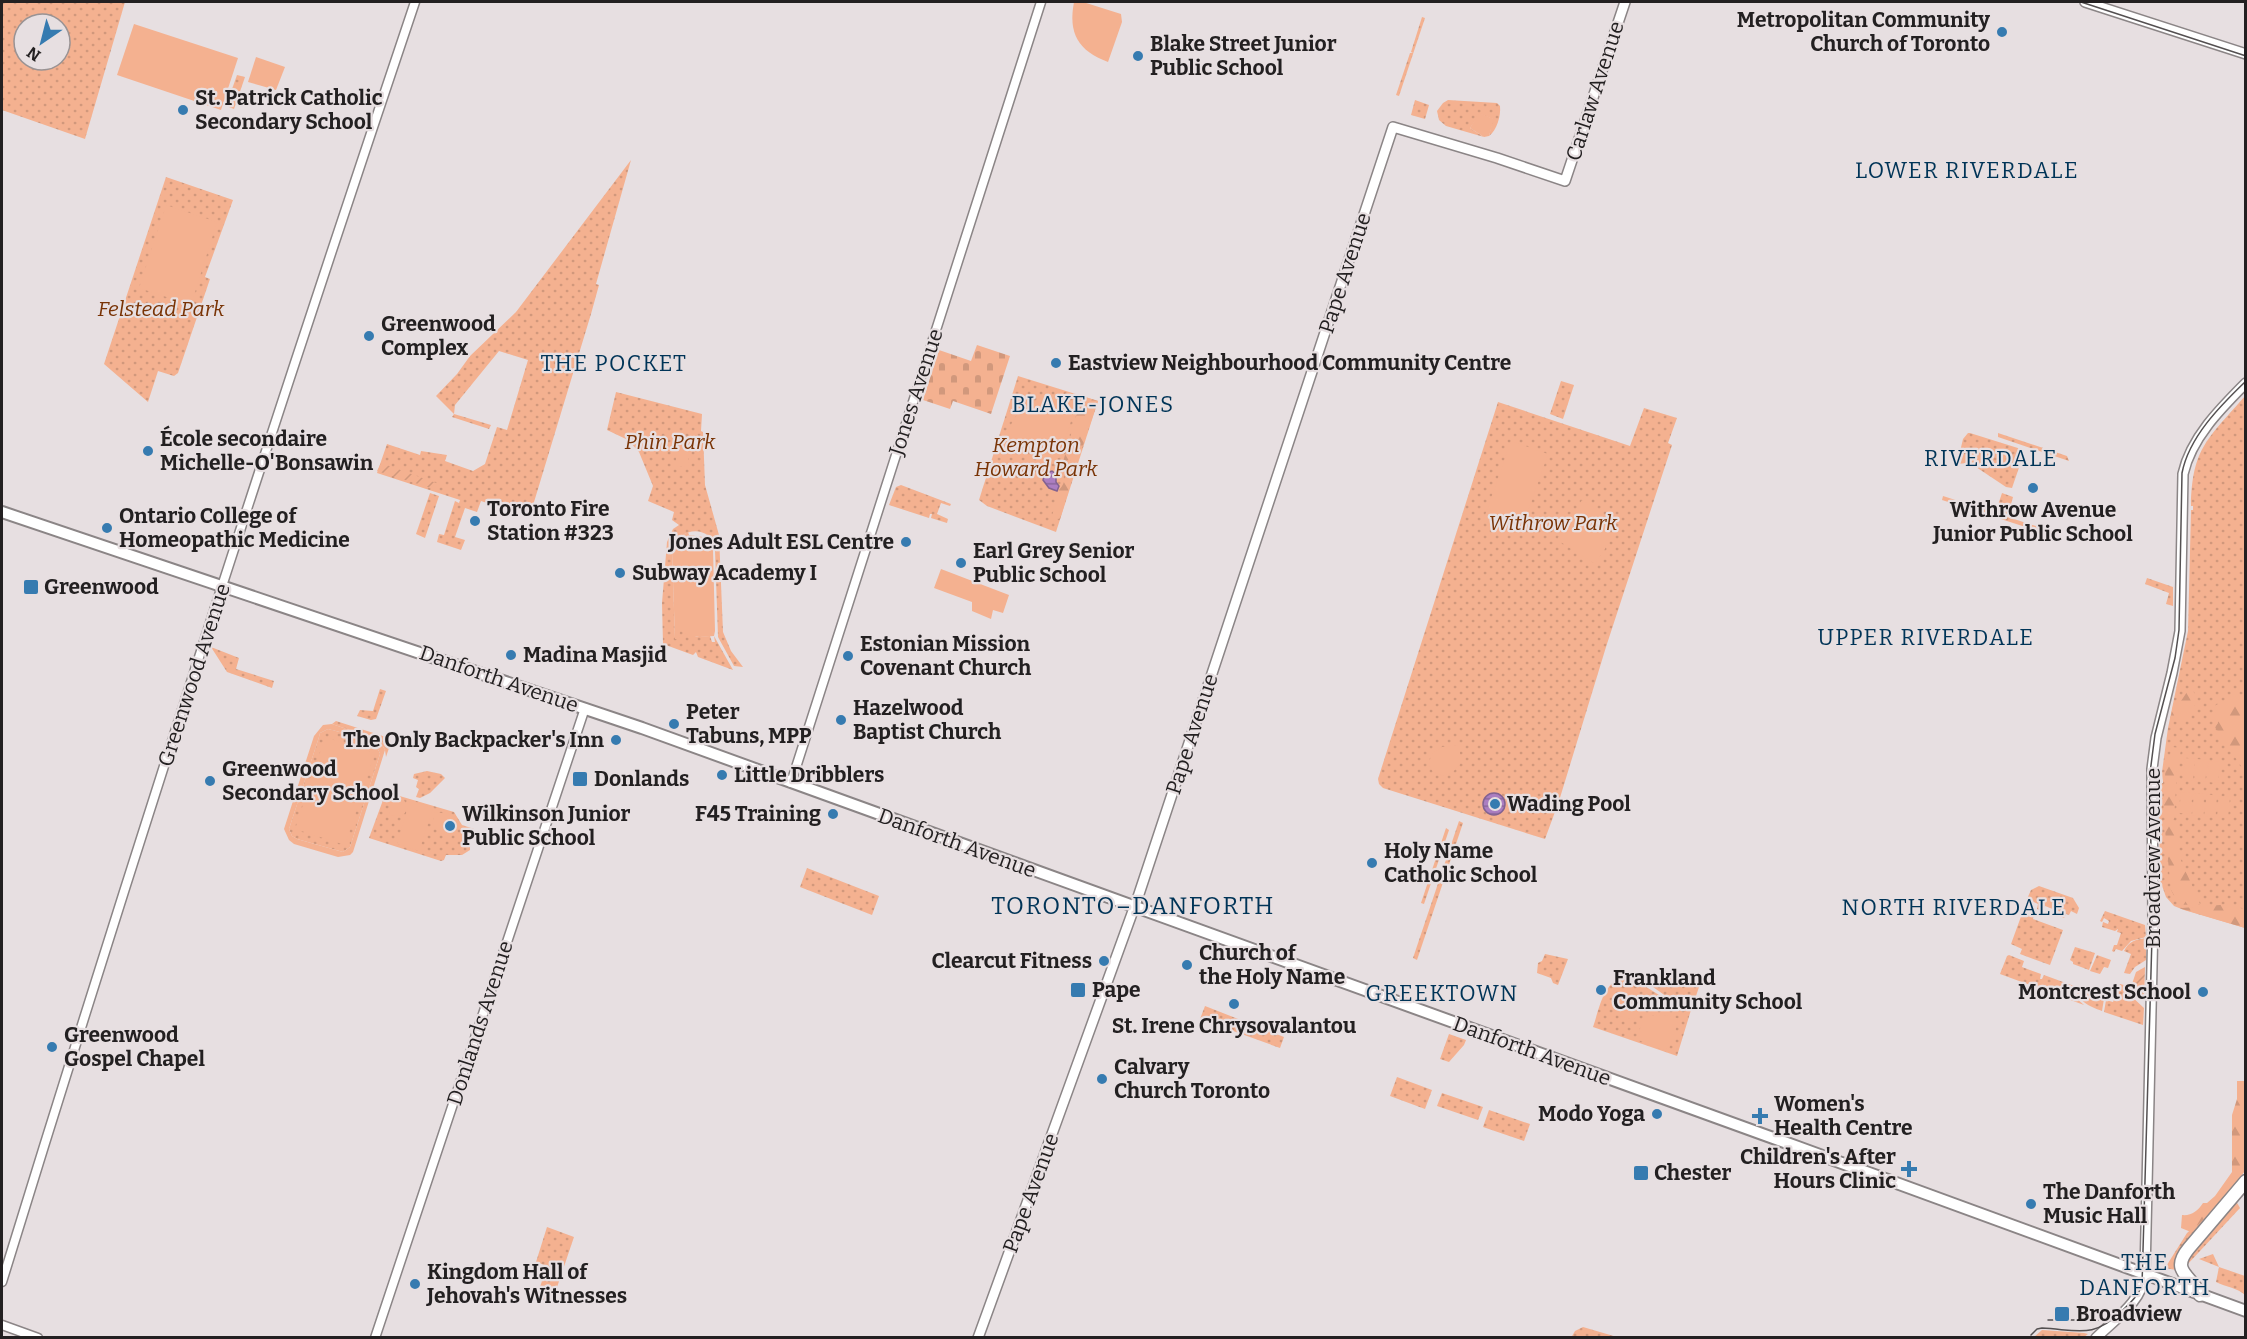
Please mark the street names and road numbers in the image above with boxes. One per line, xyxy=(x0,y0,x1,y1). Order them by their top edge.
street label: Carlaw Avenue xyxy=(1560,18,1630,164)
street label: Pape Avenue xyxy=(1313,209,1377,337)
street label: Jones Avenue xyxy=(883,325,949,460)
street label: Greenwood Avenue xyxy=(152,580,236,770)
street label: Danforth Avenue xyxy=(416,640,582,718)
street label: Pape Avenue xyxy=(1160,670,1224,798)
street label: Broadview Avenue xyxy=(2140,768,2166,948)
street label: Danforth Avenue xyxy=(874,802,1040,884)
street label: Donlands Avenue xyxy=(441,937,519,1109)
street label: Danforth Avenue xyxy=(1449,1010,1615,1092)
street label: Pape Avenue xyxy=(997,1130,1065,1256)

